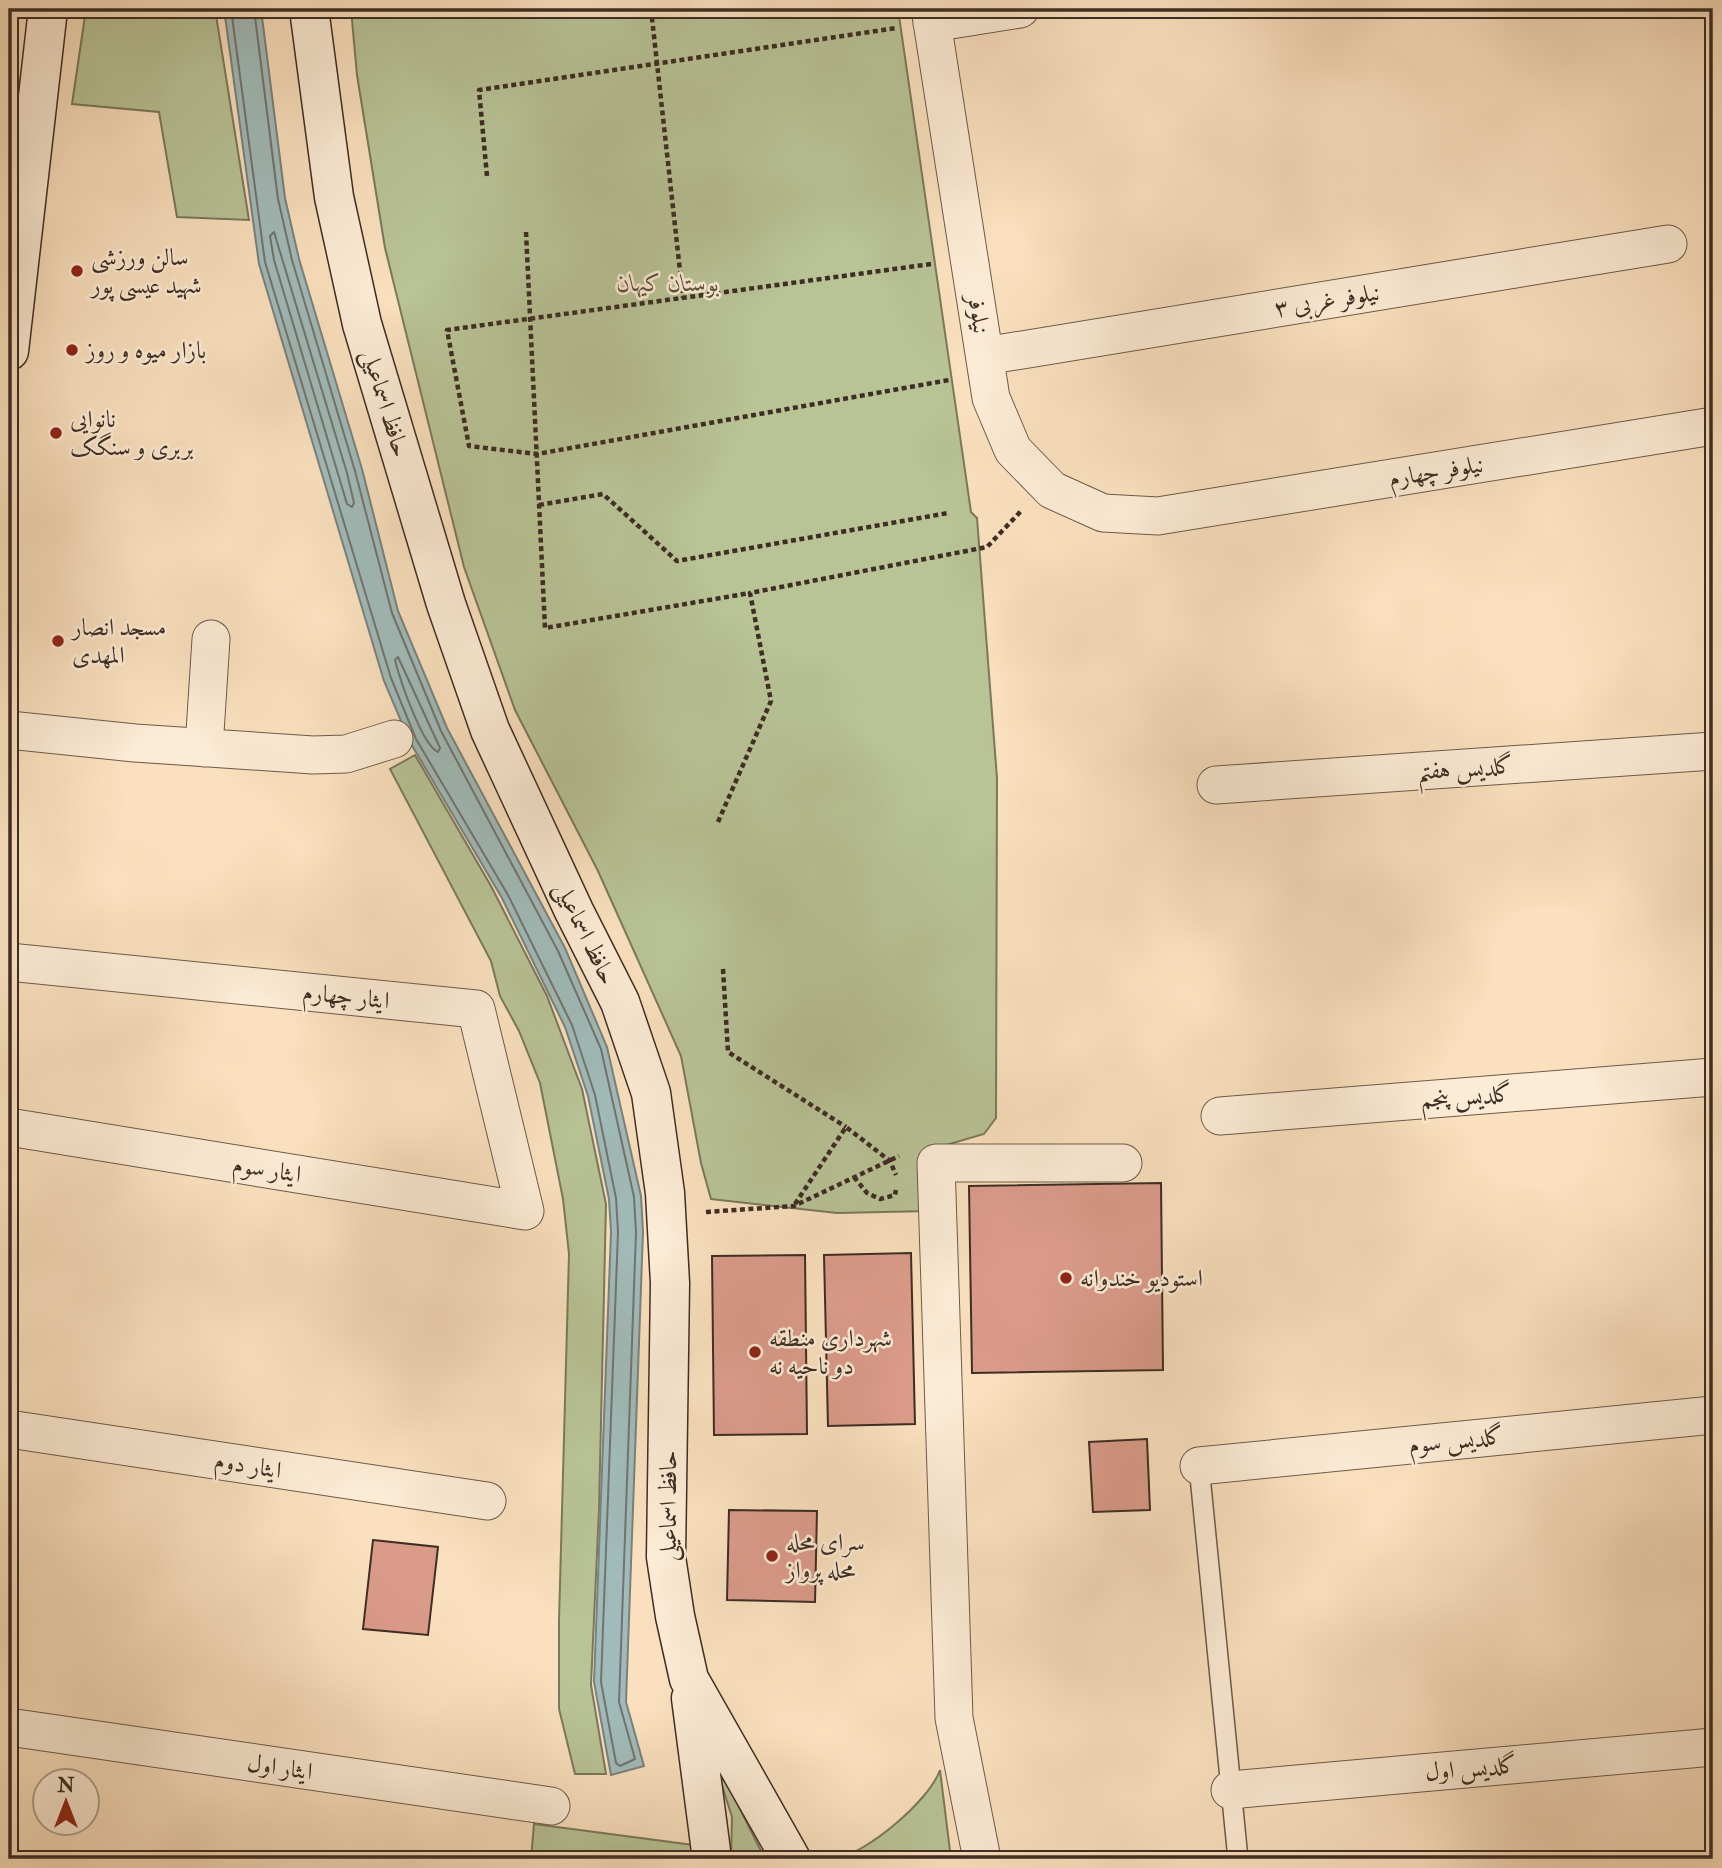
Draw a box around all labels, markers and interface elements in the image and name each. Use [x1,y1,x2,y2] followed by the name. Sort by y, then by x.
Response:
[89,242,202,302] place label: سالن ورزشی شهید عیسی پور
[69,263,85,279] marker: سالن ورزشی شهید عیسی پور
[617,268,720,299] park label: بوستان کیهان
[1272,277,1382,325] street label: نیلوفر غربی ۳
[960,289,997,336] street label: نیلوفر
[84,335,206,366] place label: بازار میوه و روز
[64,342,80,358] marker: بازار میوه و روز
[354,346,417,461] street label: حافظ اسماعیلی
[70,404,194,463] place label: نانوایی بربری و سنگک
[48,425,64,441] marker: نانوایی بربری و سنگک
[1386,449,1487,499] street label: نیلوفر چهارم
[70,612,166,671] place label: مسجد انصار المهدی
[50,633,66,649] marker: مسجد انصار المهدی
[1416,750,1515,795] street label: گلدیس هفتم
[546,877,624,990] street label: حافظ اسماعیلی
[300,977,391,1021] street label: ایثار چهارم
[1419,1078,1513,1121] street label: گلدیس پنجم
[230,1149,304,1195] street label: ایثار سوم
[1080,1263,1203,1294] place label: استودیو خندوانه
[1058,1270,1074,1286] marker: استودیو خندوانه
[769,1323,892,1382] place label: شهرداری منطقه دو ناحیه نه
[747,1344,763,1360] marker: شهرداری منطقه دو ناحیه نه
[1407,1420,1506,1466] street label: گلدیس سوم
[211,1445,284,1491] street label: ایثار دوم
[653,1451,685,1561] street label: حافظ اسماعیلی
[784,1527,865,1586] place label: سرای محله محله پرواز
[764,1548,780,1564] marker: سرای محله محله پرواز
[245,1748,315,1787] street label: ایثار اول
[1424,1749,1518,1788] street label: گلدیس اول
[32,1766,102,1836] north arrow
[56,1774,75,1798] text: N

